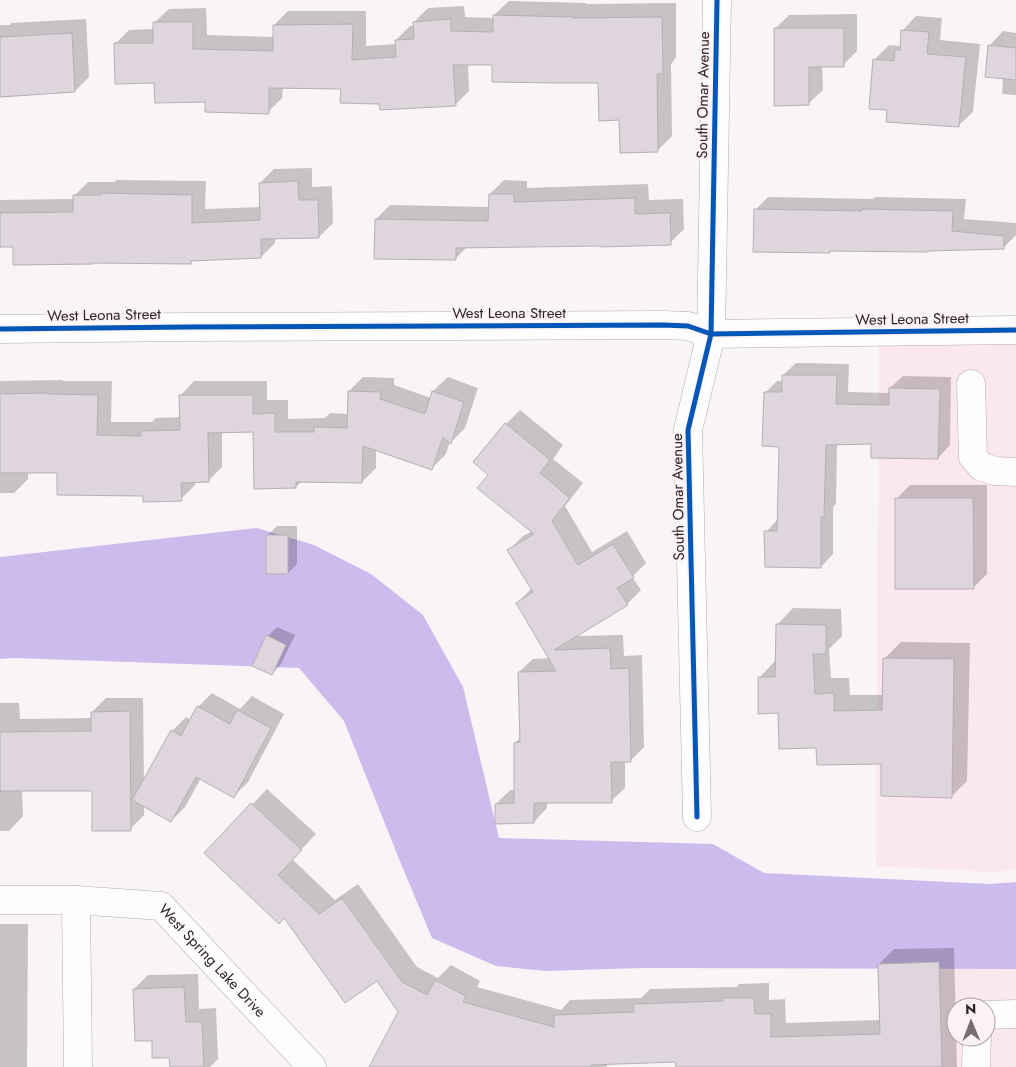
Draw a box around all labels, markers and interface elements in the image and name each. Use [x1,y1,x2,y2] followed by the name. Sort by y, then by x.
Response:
[691,31,715,159] street label: South Omar Avenue
[452,302,566,324] street label: West Leona Street
[47,303,161,327] street label: West Leona Street
[855,307,969,331] street label: West Leona Street
[666,433,690,561] street label: South Omar Avenue
[153,899,271,1022] street label: West Spring Lake Drive
[946,997,996,1047] north arrow
[965,999,977,1019] text: N

